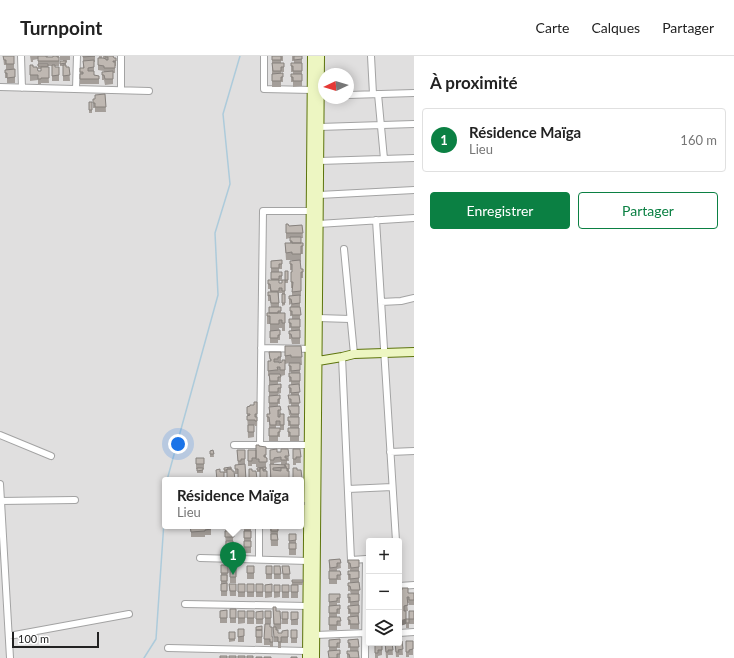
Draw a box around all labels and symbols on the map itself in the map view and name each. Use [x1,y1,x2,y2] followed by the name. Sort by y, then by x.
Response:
[318,68,354,104] north arrow
[168,434,188,454] your location
[220,542,246,575] pin: 1
[12,630,99,649] scale bar

